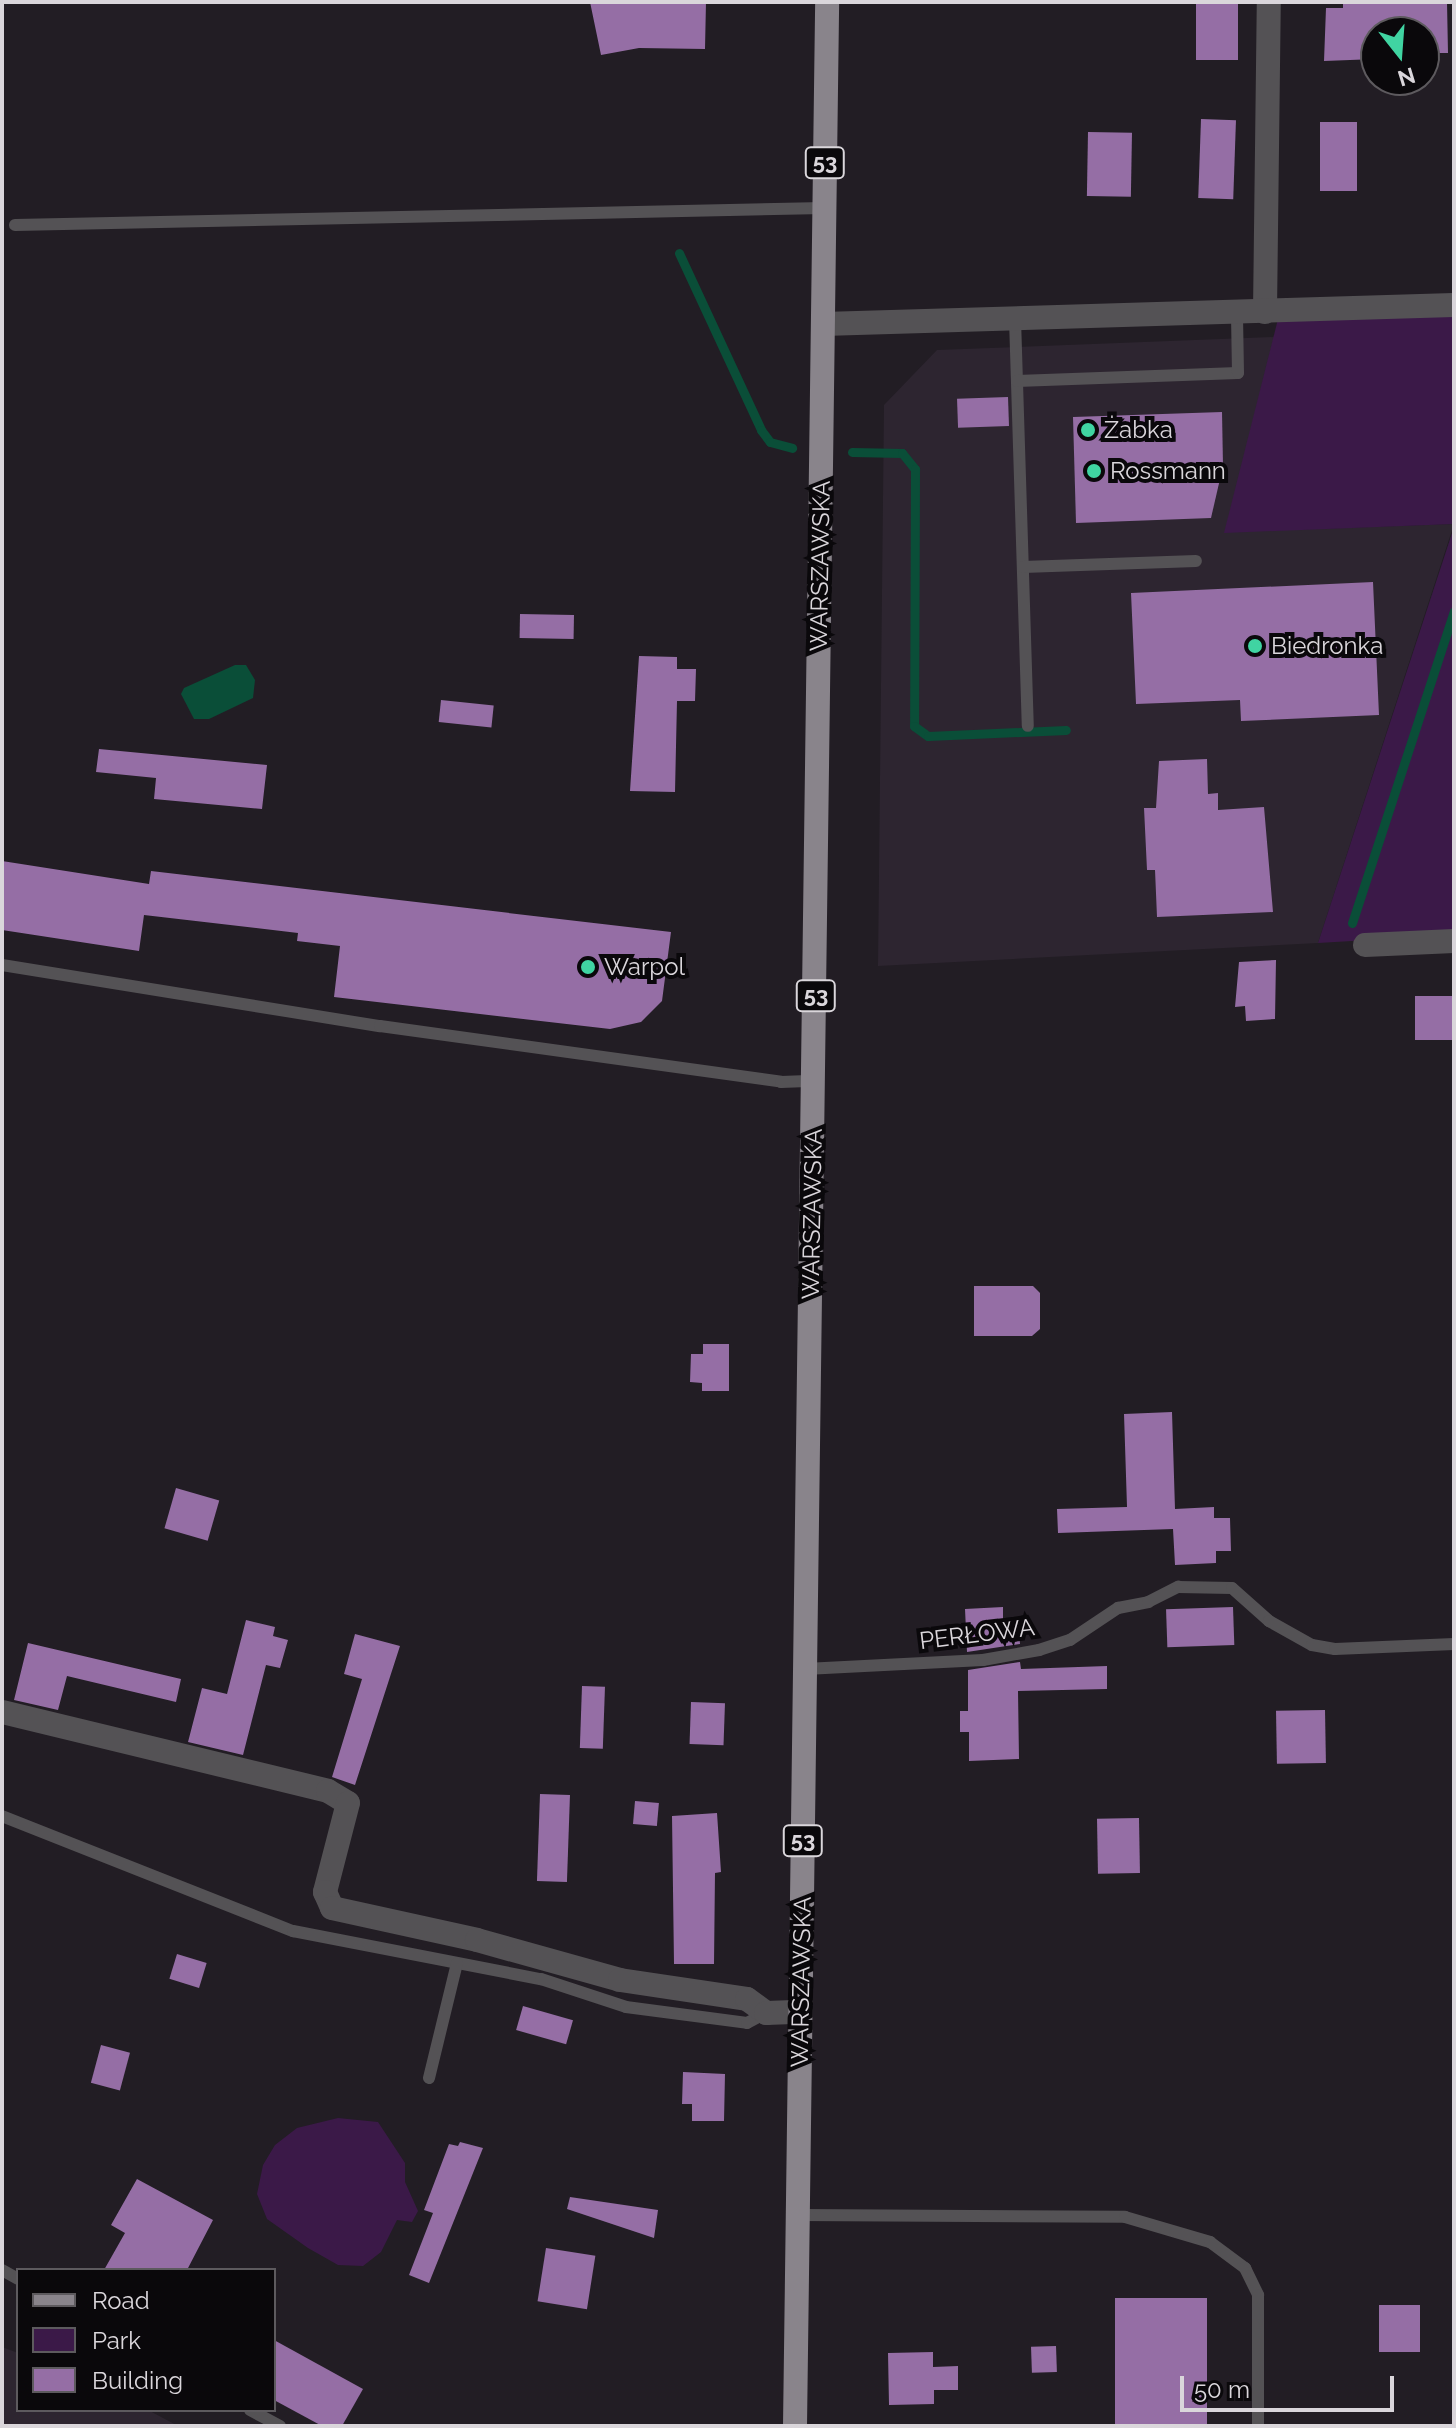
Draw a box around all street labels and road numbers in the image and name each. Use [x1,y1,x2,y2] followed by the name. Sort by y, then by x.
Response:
[803,145,847,181] road number: 53
[804,480,836,652] street label: WARSZAWSKA
[794,978,838,1014] road number: 53
[796,1128,828,1300] street label: WARSZAWSKA
[918,1613,1036,1655] street label: PERŁOWA
[781,1823,825,1859] road number: 53
[785,1896,817,2068] street label: WARSZAWSKA

